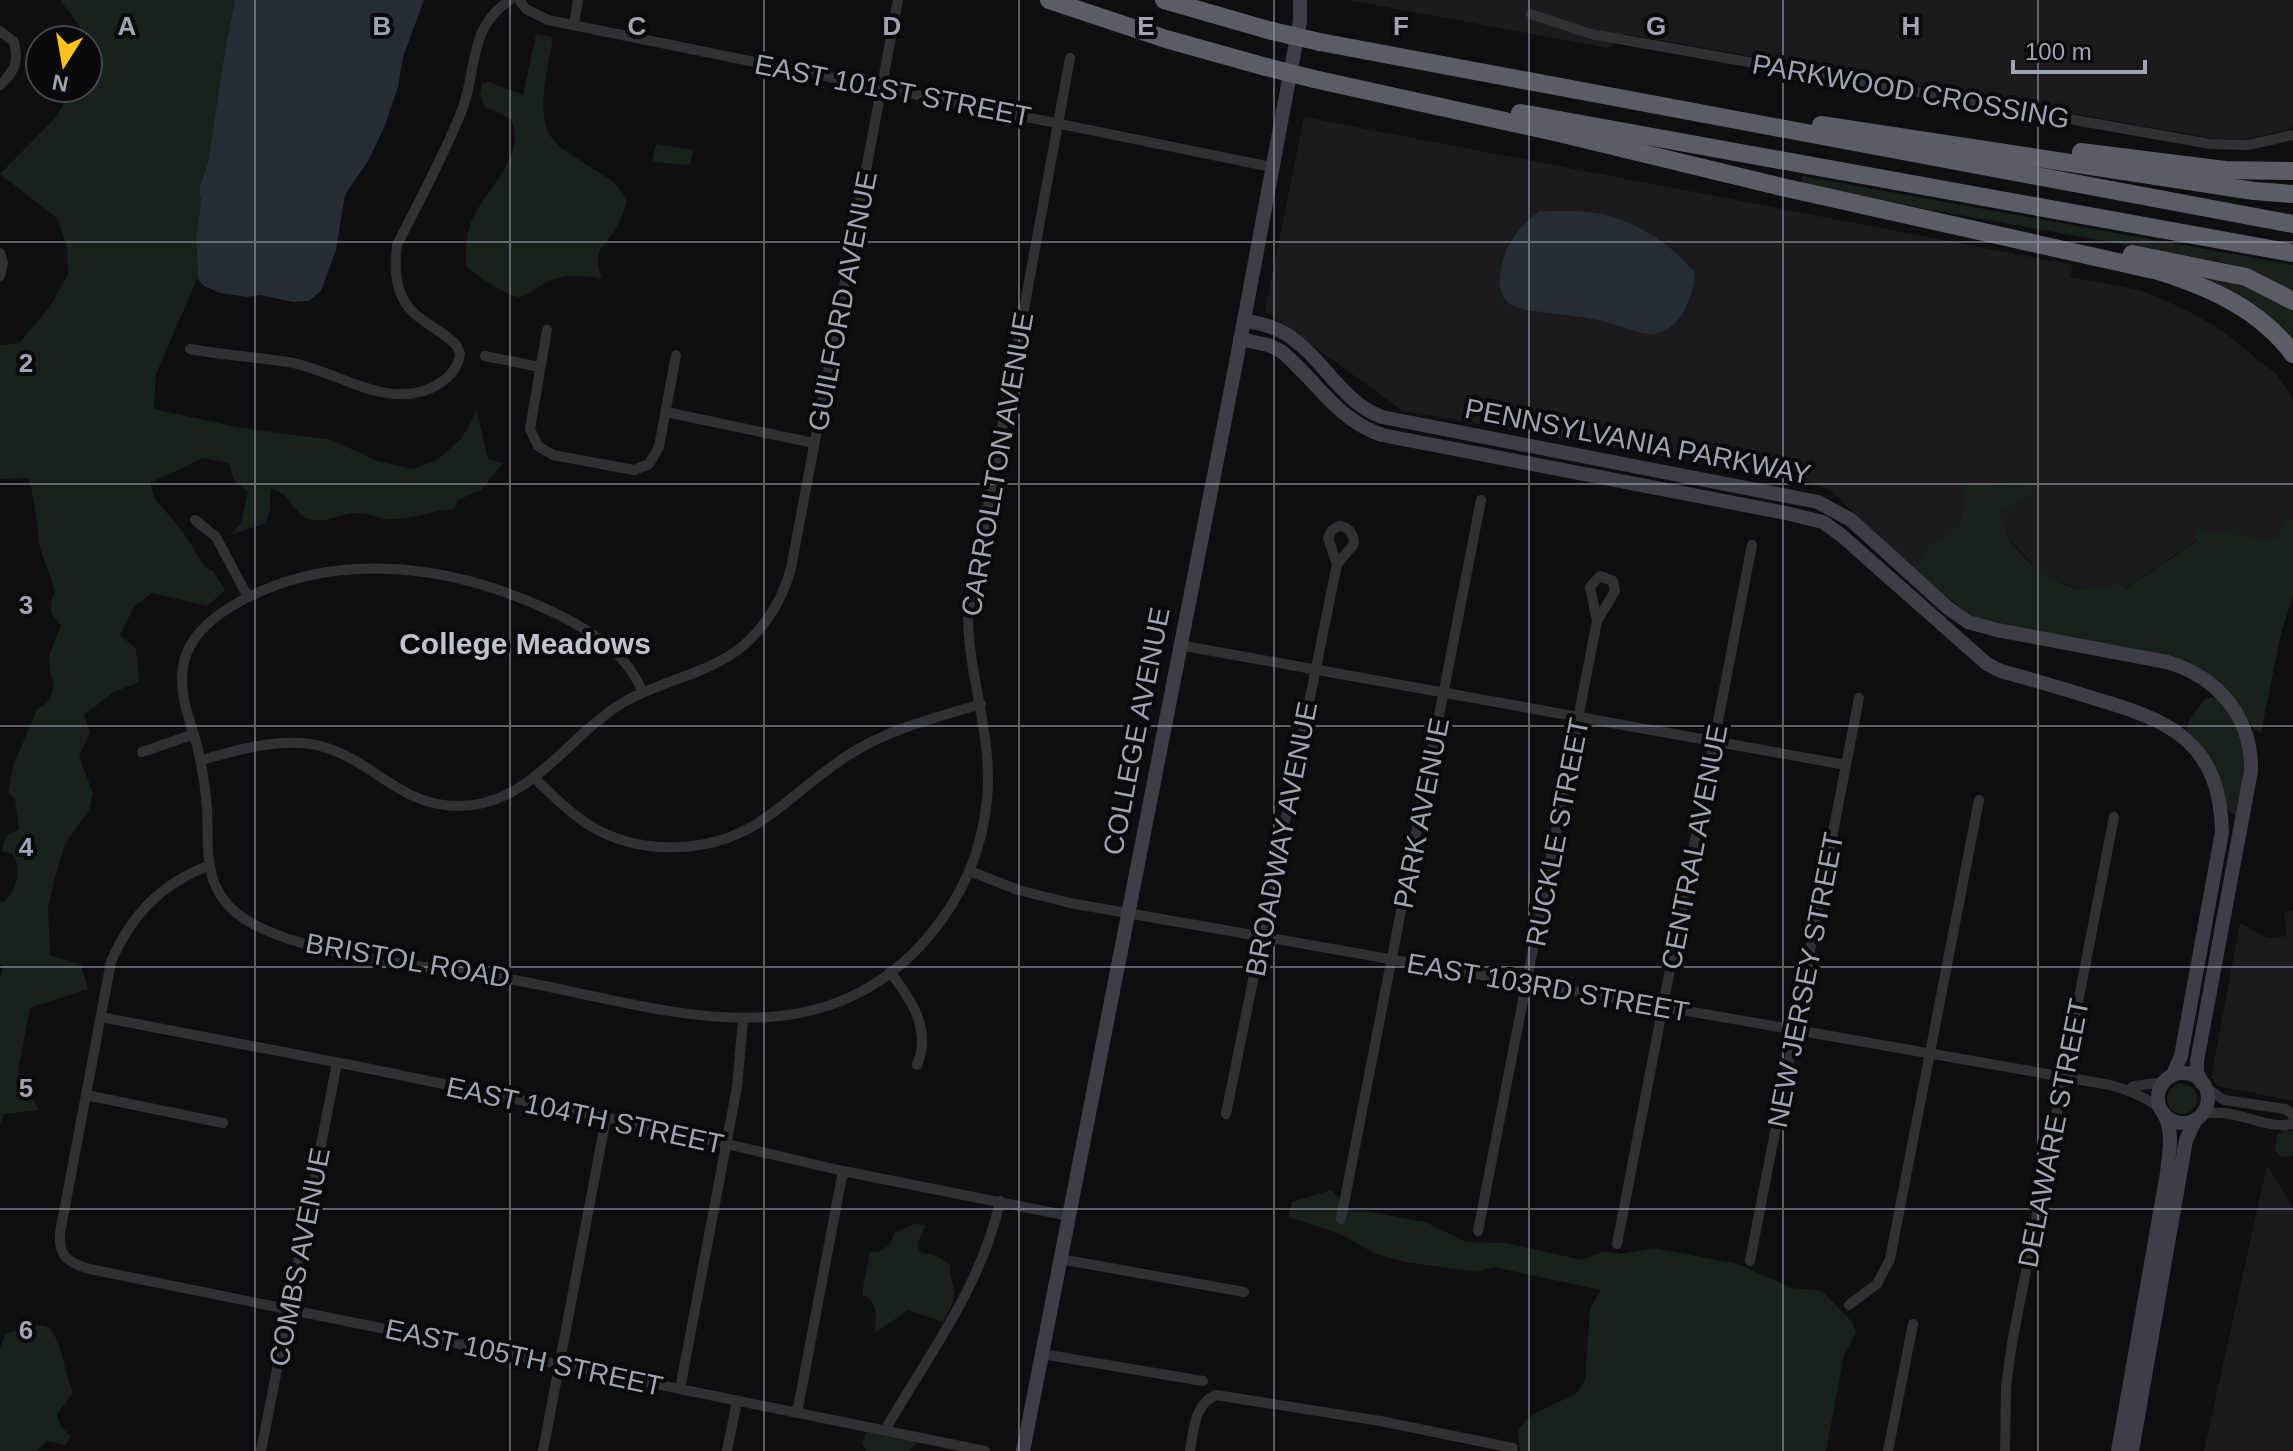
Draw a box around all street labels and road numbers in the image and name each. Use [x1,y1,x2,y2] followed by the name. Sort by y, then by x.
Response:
[1750,48,2072,135] street label: PARKWOOD CROSSING
[752,49,1034,132] street label: EAST 101ST STREET
[802,169,883,434] street label: GUILFORD AVENUE
[955,310,1040,618] street label: CARROLLTON AVENUE
[1462,393,1814,490] street label: PENNSYLVANIA PARKWAY
[1097,605,1176,858] street label: COLLEGE AVENUE
[1240,699,1323,979] street label: BROADWAY AVENUE
[1388,715,1455,911] street label: PARK AVENUE
[1520,715,1595,949] street label: RUCKLE STREET
[1656,722,1733,972] street label: CENTRAL AVENUE
[1762,830,1849,1130] street label: NEW JERSEY STREET
[303,927,513,994] street label: BRISTOL ROAD
[1404,947,1691,1028] street label: EAST 103RD STREET
[2012,996,2095,1270] street label: DELAWARE STREET
[443,1071,726,1160] street label: EAST 104TH STREET
[263,1145,336,1369] street label: COMBS AVENUE
[382,1313,665,1402] street label: EAST 105TH STREET

